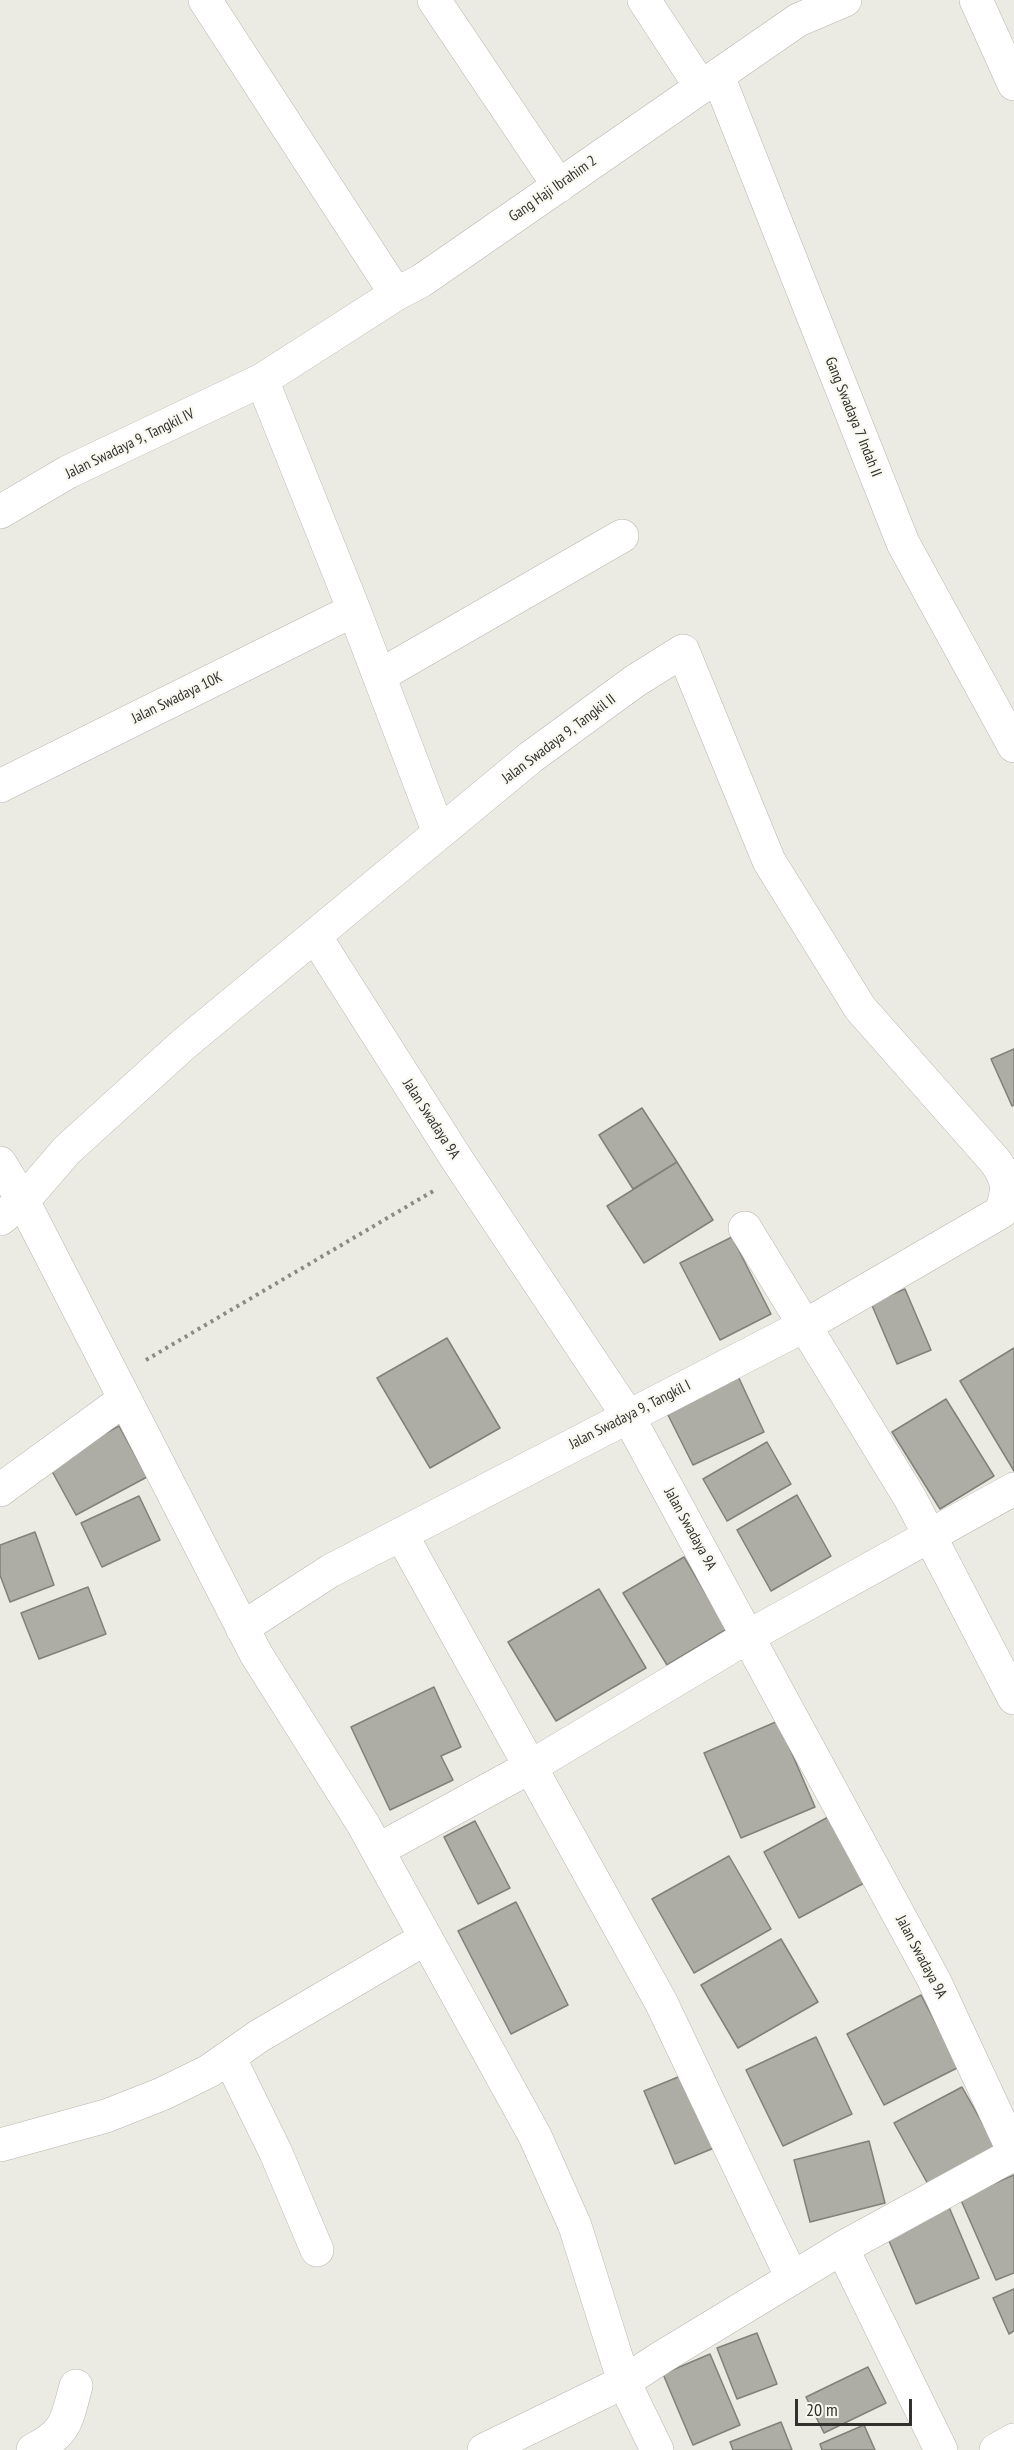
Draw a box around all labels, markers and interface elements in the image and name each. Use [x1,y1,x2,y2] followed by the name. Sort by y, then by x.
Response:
[506,152,600,226] street label: Gang Haji Ibrahim 2
[821,355,885,479] street label: Gang Swadaya 7 Indah II
[63,405,197,483] street label: Jalan Swadaya 9, Tangkil IV
[129,668,225,728] street label: Jalan Swadaya 10K
[499,690,619,788] street label: Jalan Swadaya 9, Tangkil II
[399,1076,463,1162] street label: Jalan Swadaya 9A
[566,1377,694,1453] street label: Jalan Swadaya 9, Tangkil I
[660,1485,720,1573] street label: Jalan Swadaya 9A
[892,1912,950,2002] street label: Jalan Swadaya 9A
[798,2387,915,2425] scale bar
[806,2398,838,2421] text: 20 m

